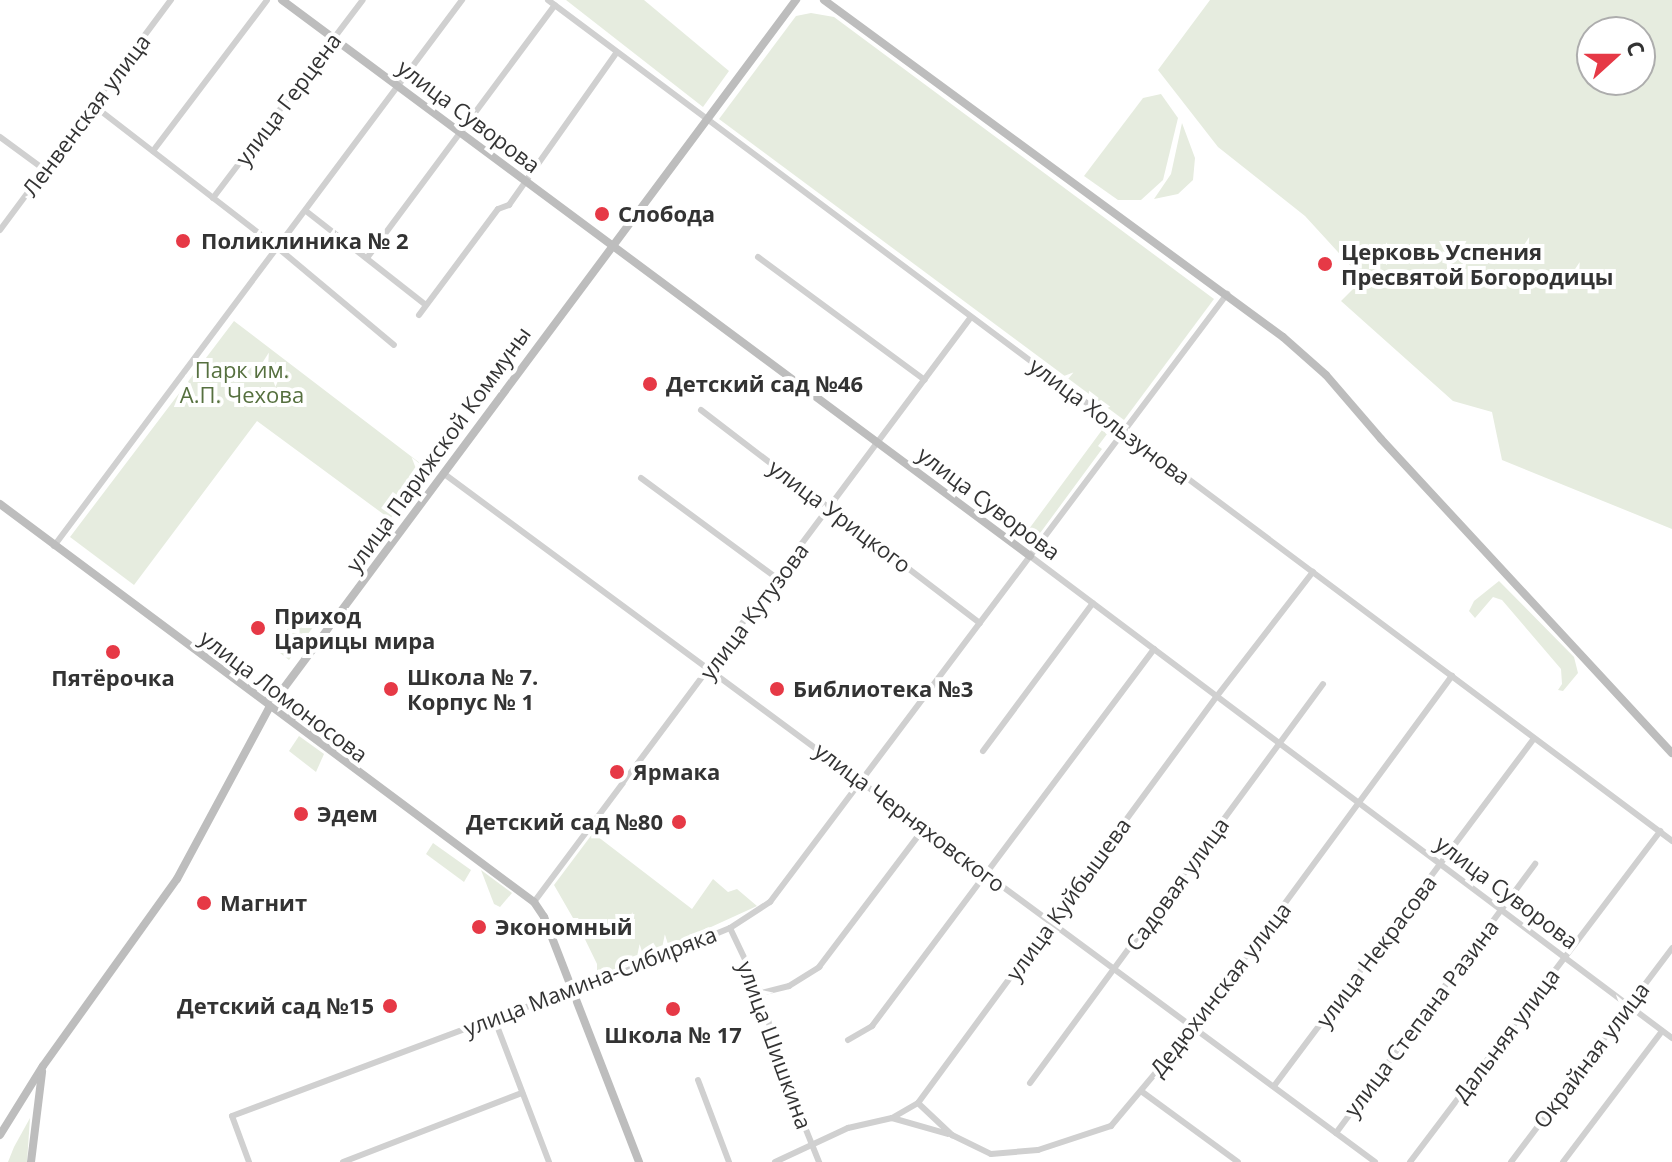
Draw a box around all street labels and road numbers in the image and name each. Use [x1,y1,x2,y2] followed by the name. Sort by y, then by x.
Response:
[230,28,346,170] street label: улица Герцена
[16,29,156,201] street label: Ленвенская улица
[393,54,545,178] street label: улица Суворова
[340,321,536,577] street label: улица Парижской Коммуны
[1024,352,1196,490] street label: улица Хользунова
[913,441,1065,565] street label: улица Суворова
[764,454,916,578] street label: улица Урицкого
[694,538,814,684] street label: улица Кутузова
[195,624,373,768] street label: улица Ломоносова
[810,737,1010,897] street label: улица Черняховского
[1120,812,1234,956] street label: Садовая улица
[1000,813,1136,985] street label: улица Куйбышева
[1431,830,1583,954] street label: улица Суворова
[1310,870,1442,1032] street label: улица Некрасова
[1144,897,1296,1081] street label: Дедюхинская улица
[1338,914,1504,1122] street label: улица Степана Разина
[460,921,720,1041] street label: улица Мамина-Сибиряка
[732,957,818,1133] street label: улица Шишкина
[1447,963,1565,1107] street label: Дальняя улица
[1528,977,1654,1133] street label: Окрайная улица

